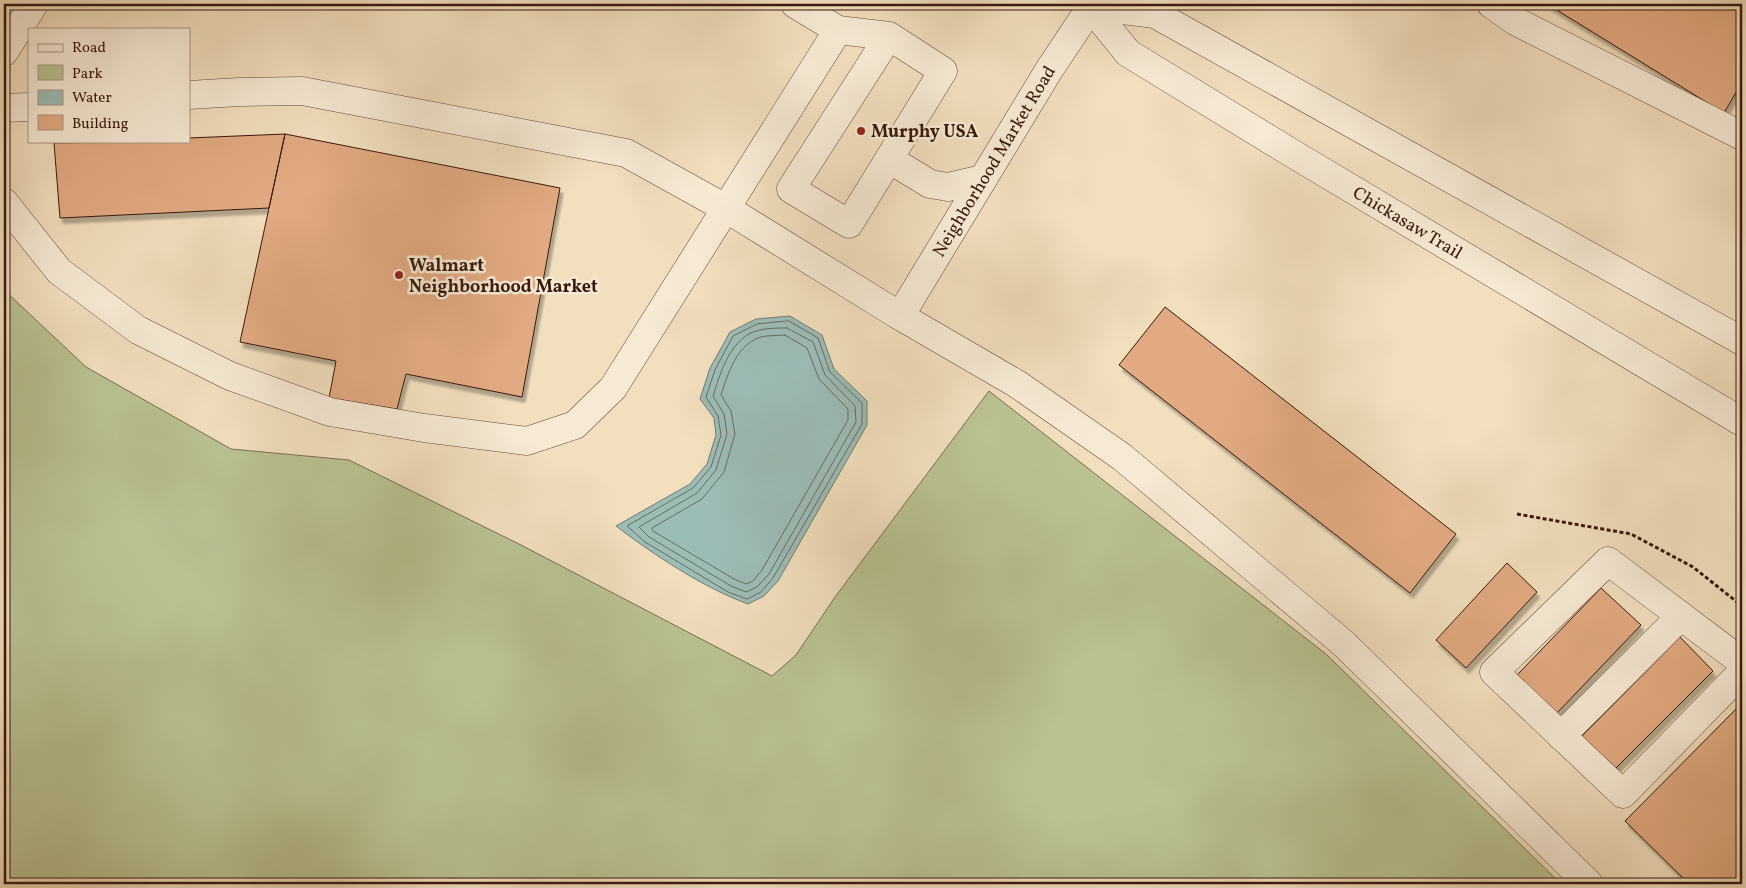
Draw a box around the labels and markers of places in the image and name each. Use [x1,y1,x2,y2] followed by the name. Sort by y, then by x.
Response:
[871,120,979,145] place label: Murphy USA
[855,125,867,137] marker: Murphy USA
[409,254,598,300] place label: Walmart Neighborhood Market
[393,269,405,281] marker: Walmart Neighborhood Market

